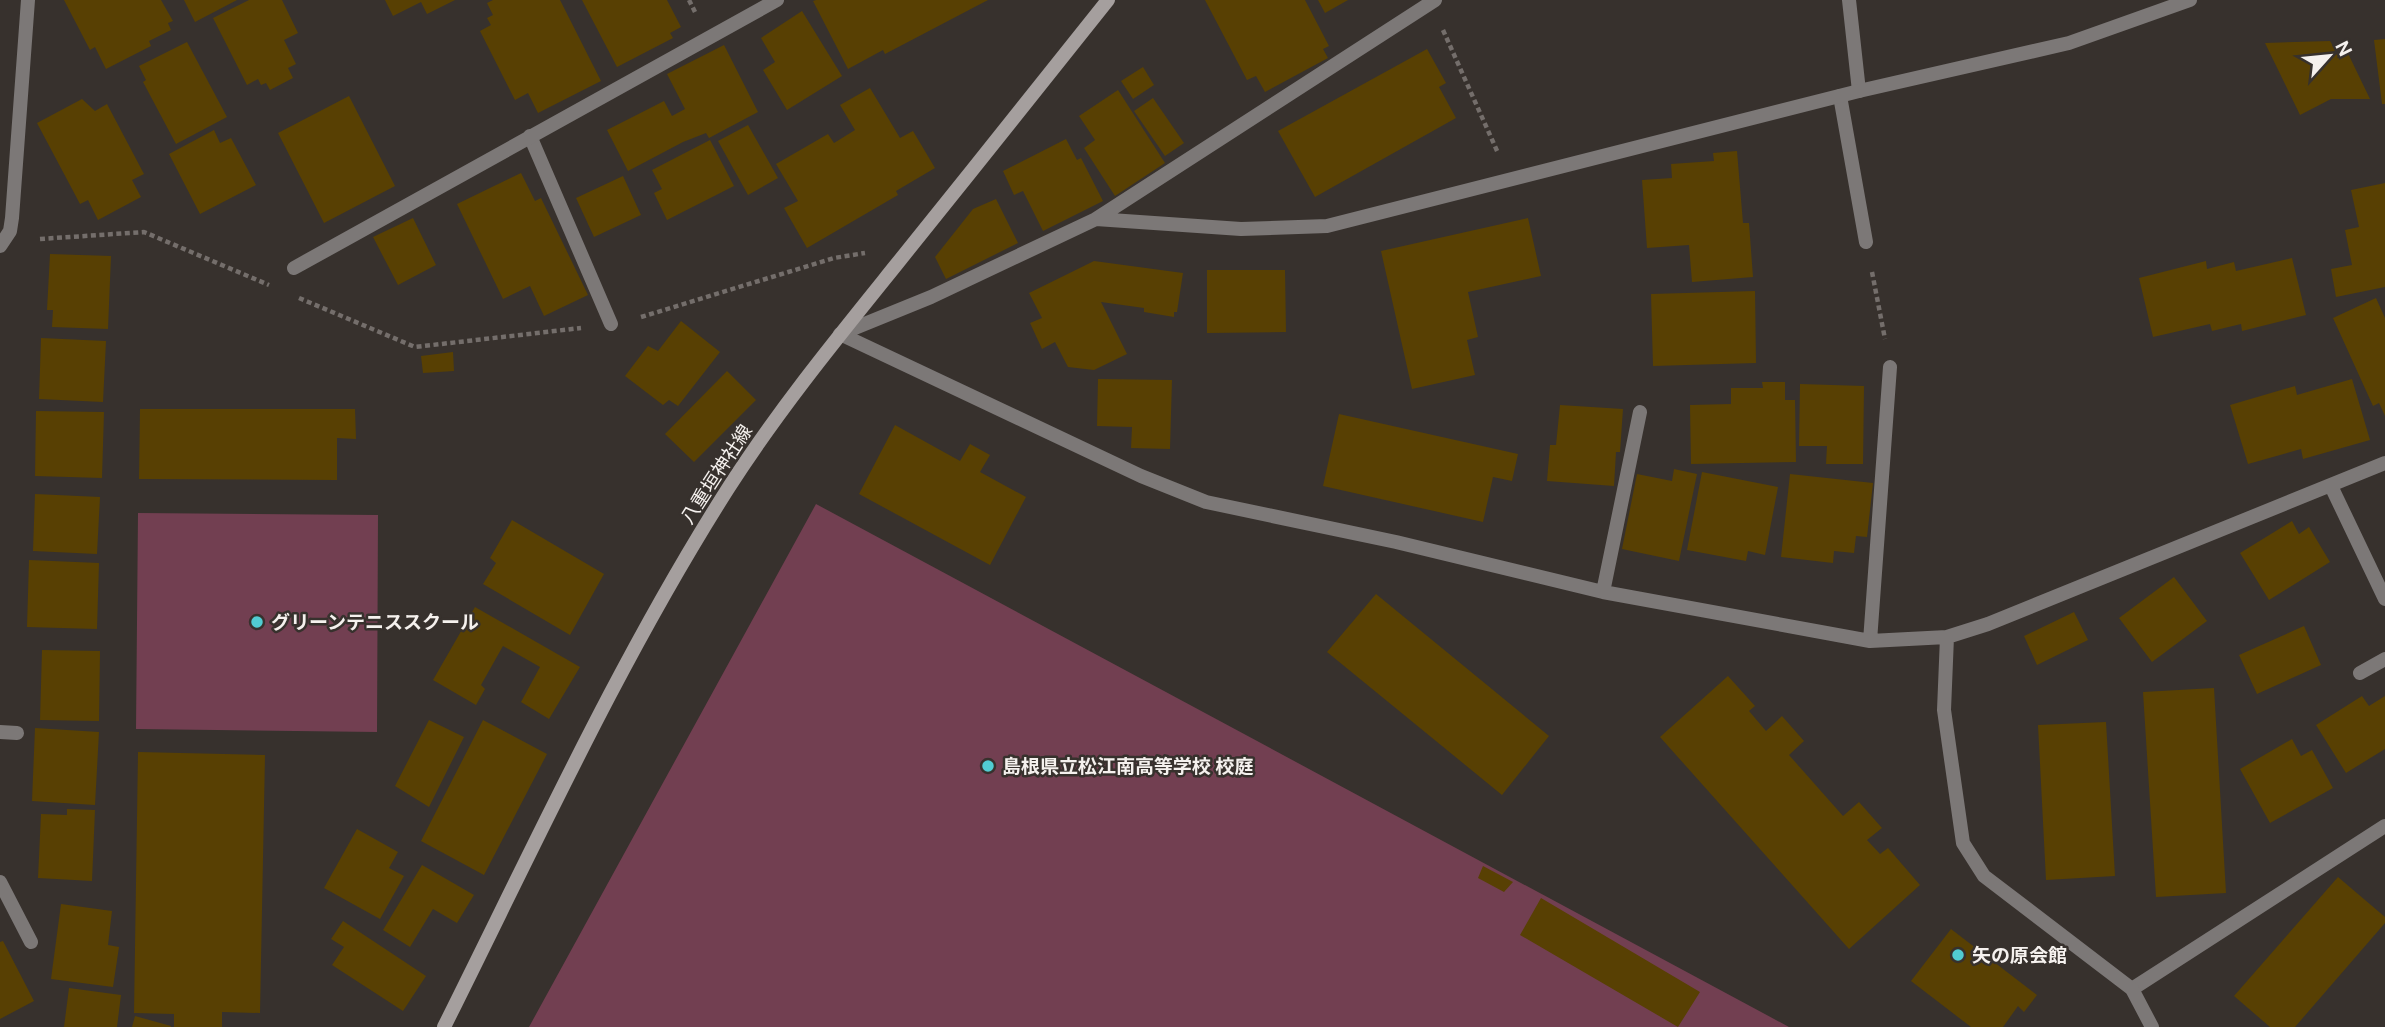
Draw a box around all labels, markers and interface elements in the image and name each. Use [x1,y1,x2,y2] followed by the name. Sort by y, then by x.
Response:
[2294,21,2364,91] north arrow
[2329,37,2358,60] text: N
[675,420,758,529] street label: 八重垣神社線
[271,610,479,635] place label: グリーンテニススクール
[249,614,265,630] marker: グリーンテニススクール
[1002,754,1253,779] place label: 島根県立松江南高等学校 校庭
[980,758,996,774] marker: 島根県立松江南高等学校 校庭
[1972,943,2067,968] place label: 矢の原会館
[1950,947,1966,963] marker: 矢の原会館

